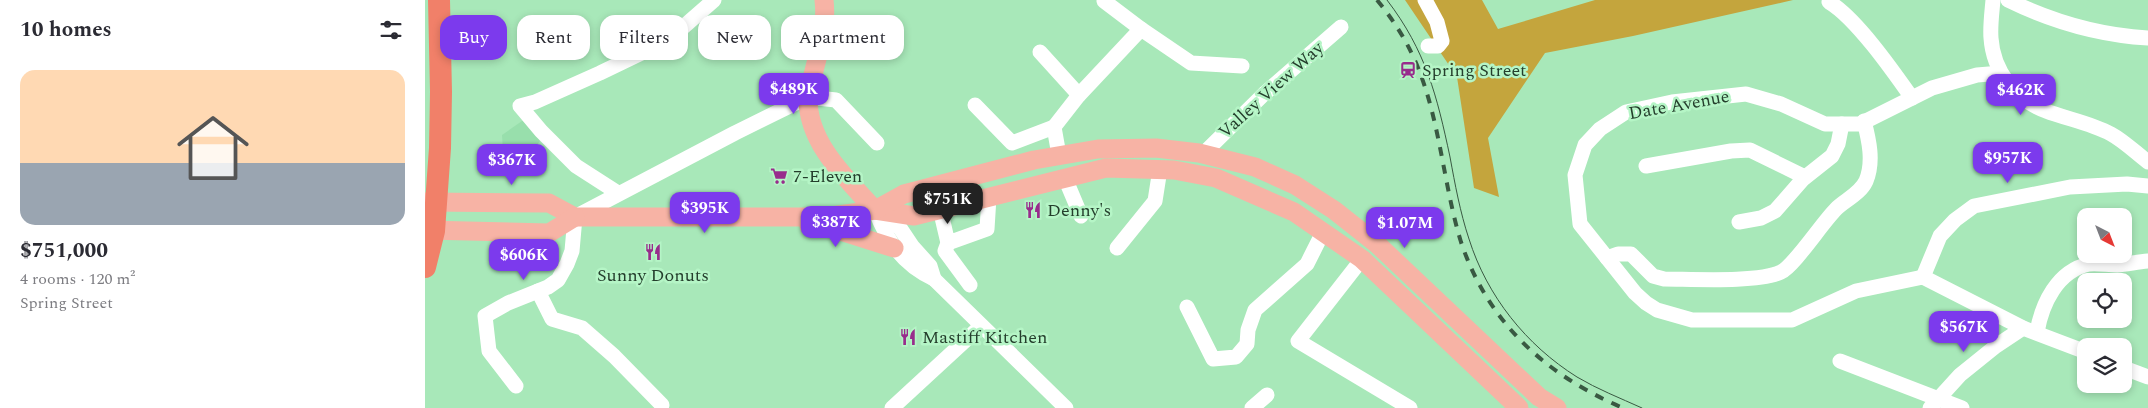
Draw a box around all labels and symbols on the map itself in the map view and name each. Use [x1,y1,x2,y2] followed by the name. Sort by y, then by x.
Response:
[1212,34,1331,145] street label: Valley View Way
[1422,57,1527,84] place label: Spring Street
[1398,60,1418,80] station icon: Spring Street
[759,72,829,115] pin: $489K
[1986,74,2056,116] pin: $462K
[1627,83,1731,127] street label: Date Avenue
[1973,142,2043,184] pin: $957K
[477,144,547,186] pin: $367K
[793,163,862,190] place label: 7-Eleven
[769,166,789,186] supermarket icon: 7-Eleven
[913,182,983,225] pin: $751K
[670,192,740,234] pin: $395K
[1047,197,1111,224] place label: Denny's
[1023,200,1043,220] restaurant icon: Denny's
[801,206,871,248] pin: $387K
[1364,206,1446,249] pin: $1.07M
[2077,208,2133,262] north arrow
[489,238,559,281] pin: $606K
[643,242,663,262] restaurant icon: Sunny Donuts
[597,262,709,289] place label: Sunny Donuts
[1929,310,1999,353] pin: $567K
[922,324,1048,351] place label: Mastiff Kitchen
[898,327,918,347] restaurant icon: Mastiff Kitchen

